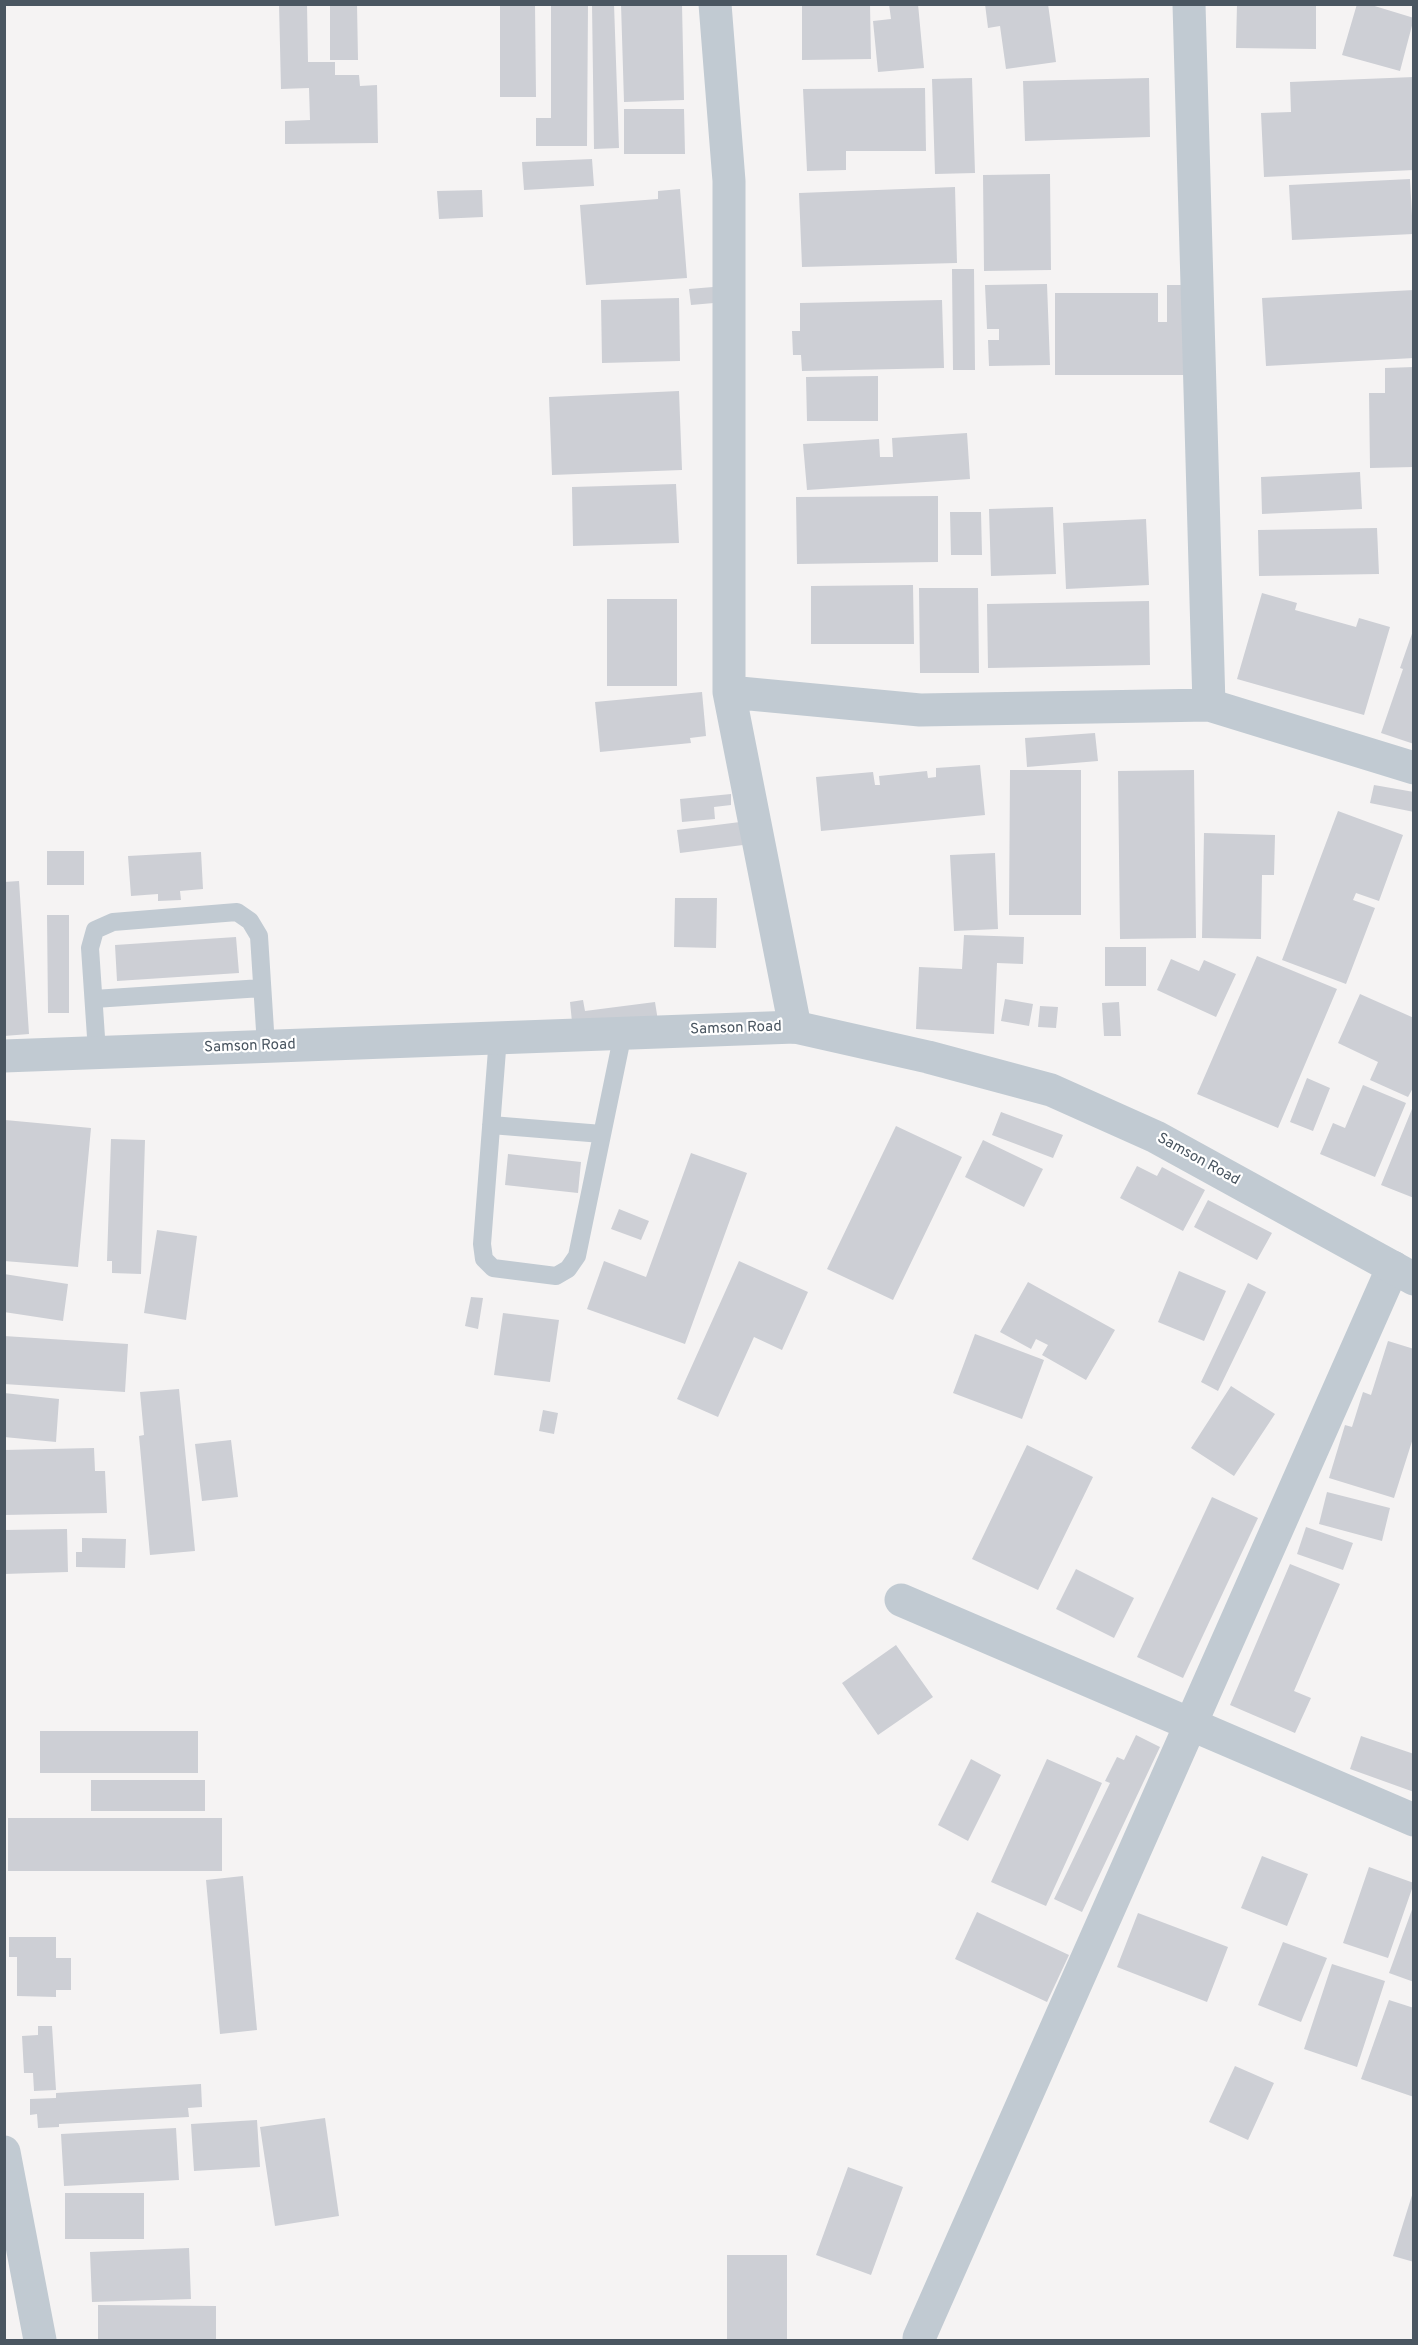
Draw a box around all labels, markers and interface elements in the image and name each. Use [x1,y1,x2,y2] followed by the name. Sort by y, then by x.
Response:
[690,1018,782,1040] street label: Samson Road
[204,1036,296,1058] street label: Samson Road
[1154,1130,1242,1190] street label: Samson Road

